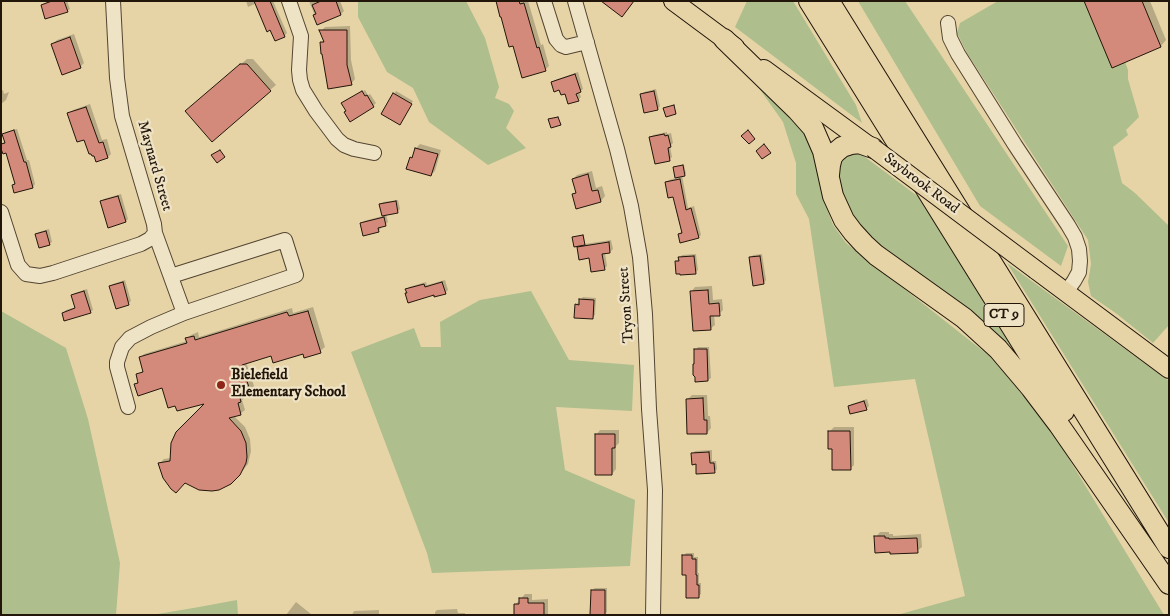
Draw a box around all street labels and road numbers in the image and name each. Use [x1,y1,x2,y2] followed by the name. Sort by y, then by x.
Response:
[133,119,175,213] street label: Maynard Street
[880,150,962,218] street label: Saybrook Road
[615,266,639,344] street label: Tryon Street
[984,304,1024,326] road number: CT 9

